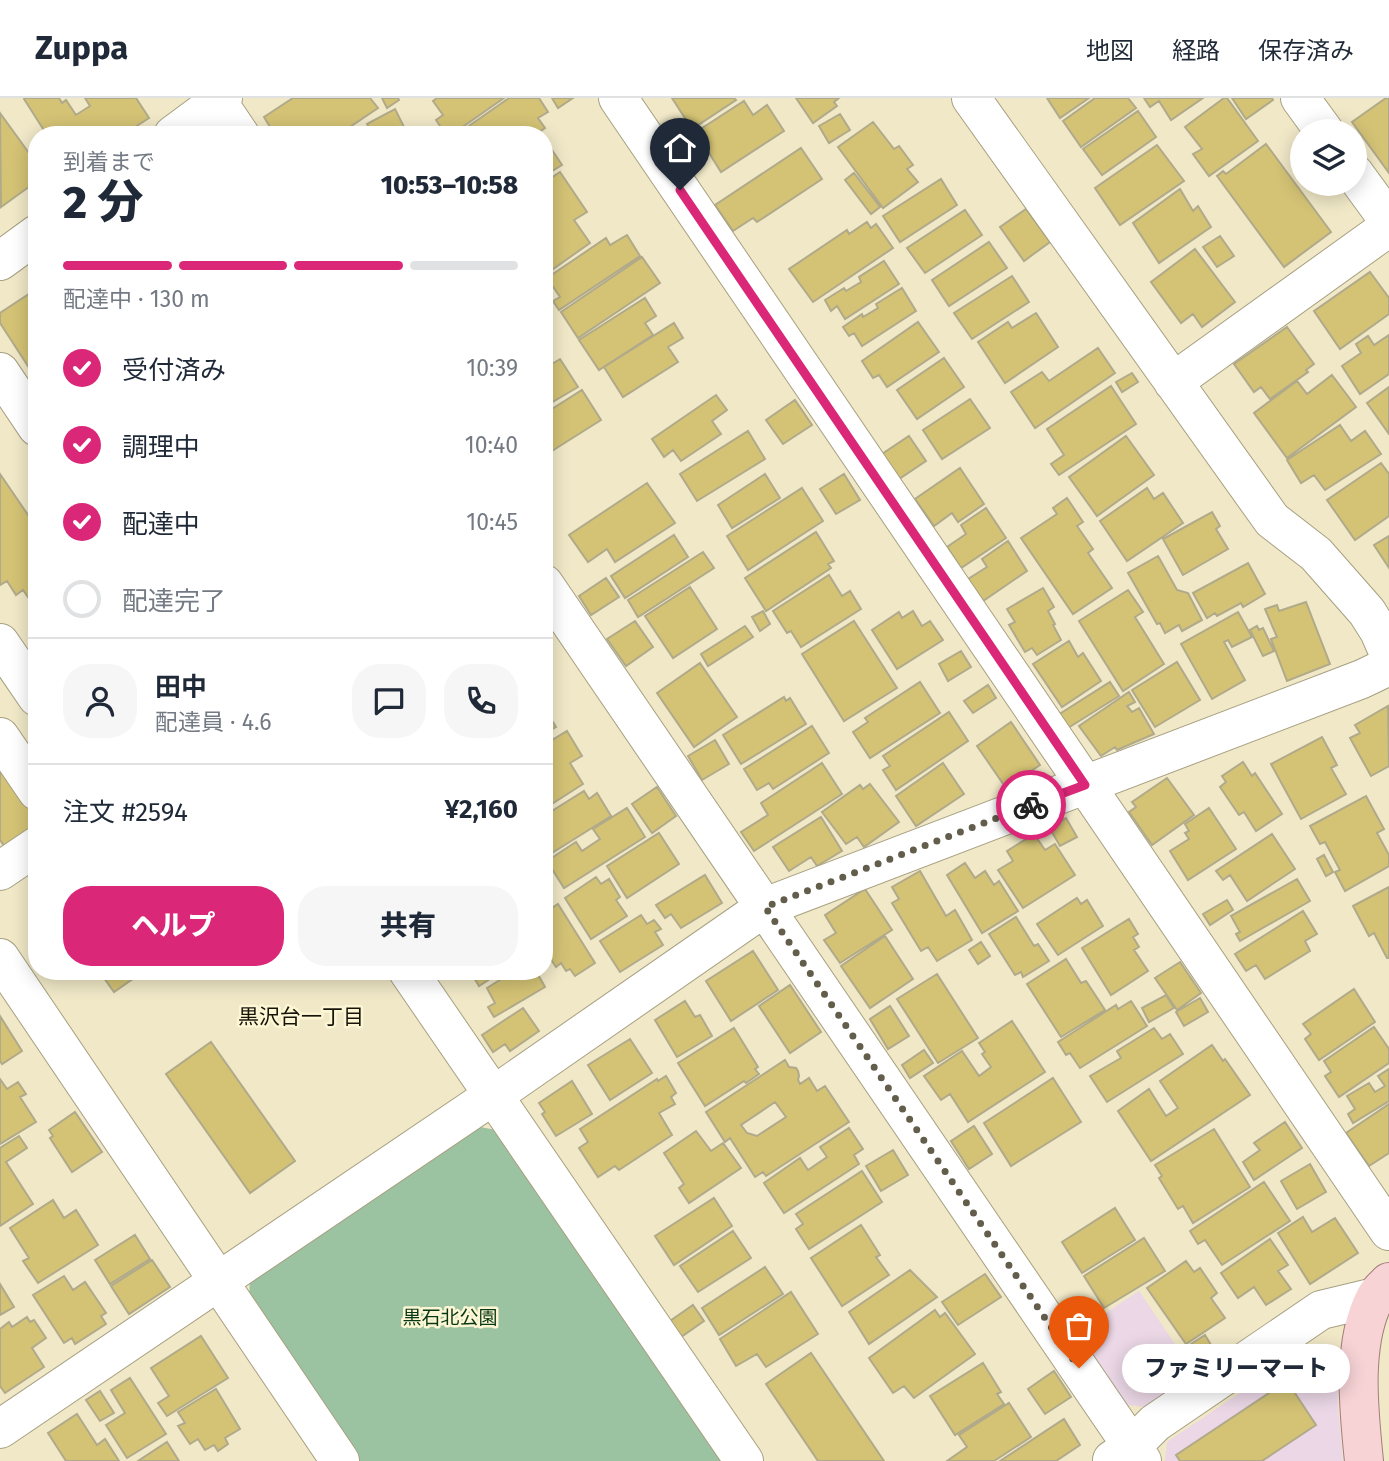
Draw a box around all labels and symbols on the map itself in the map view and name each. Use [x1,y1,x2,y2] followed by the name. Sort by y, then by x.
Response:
[650,118,710,190] pin
[996,770,1066,840] courier
[238,1004,364,1030] district label: 黒沢台一丁目
[1049,1296,1109,1368] pin
[402,1306,498,1329] park label: 黒石北公園
[1121,1344,1348,1392] callout: ファミリーマート

